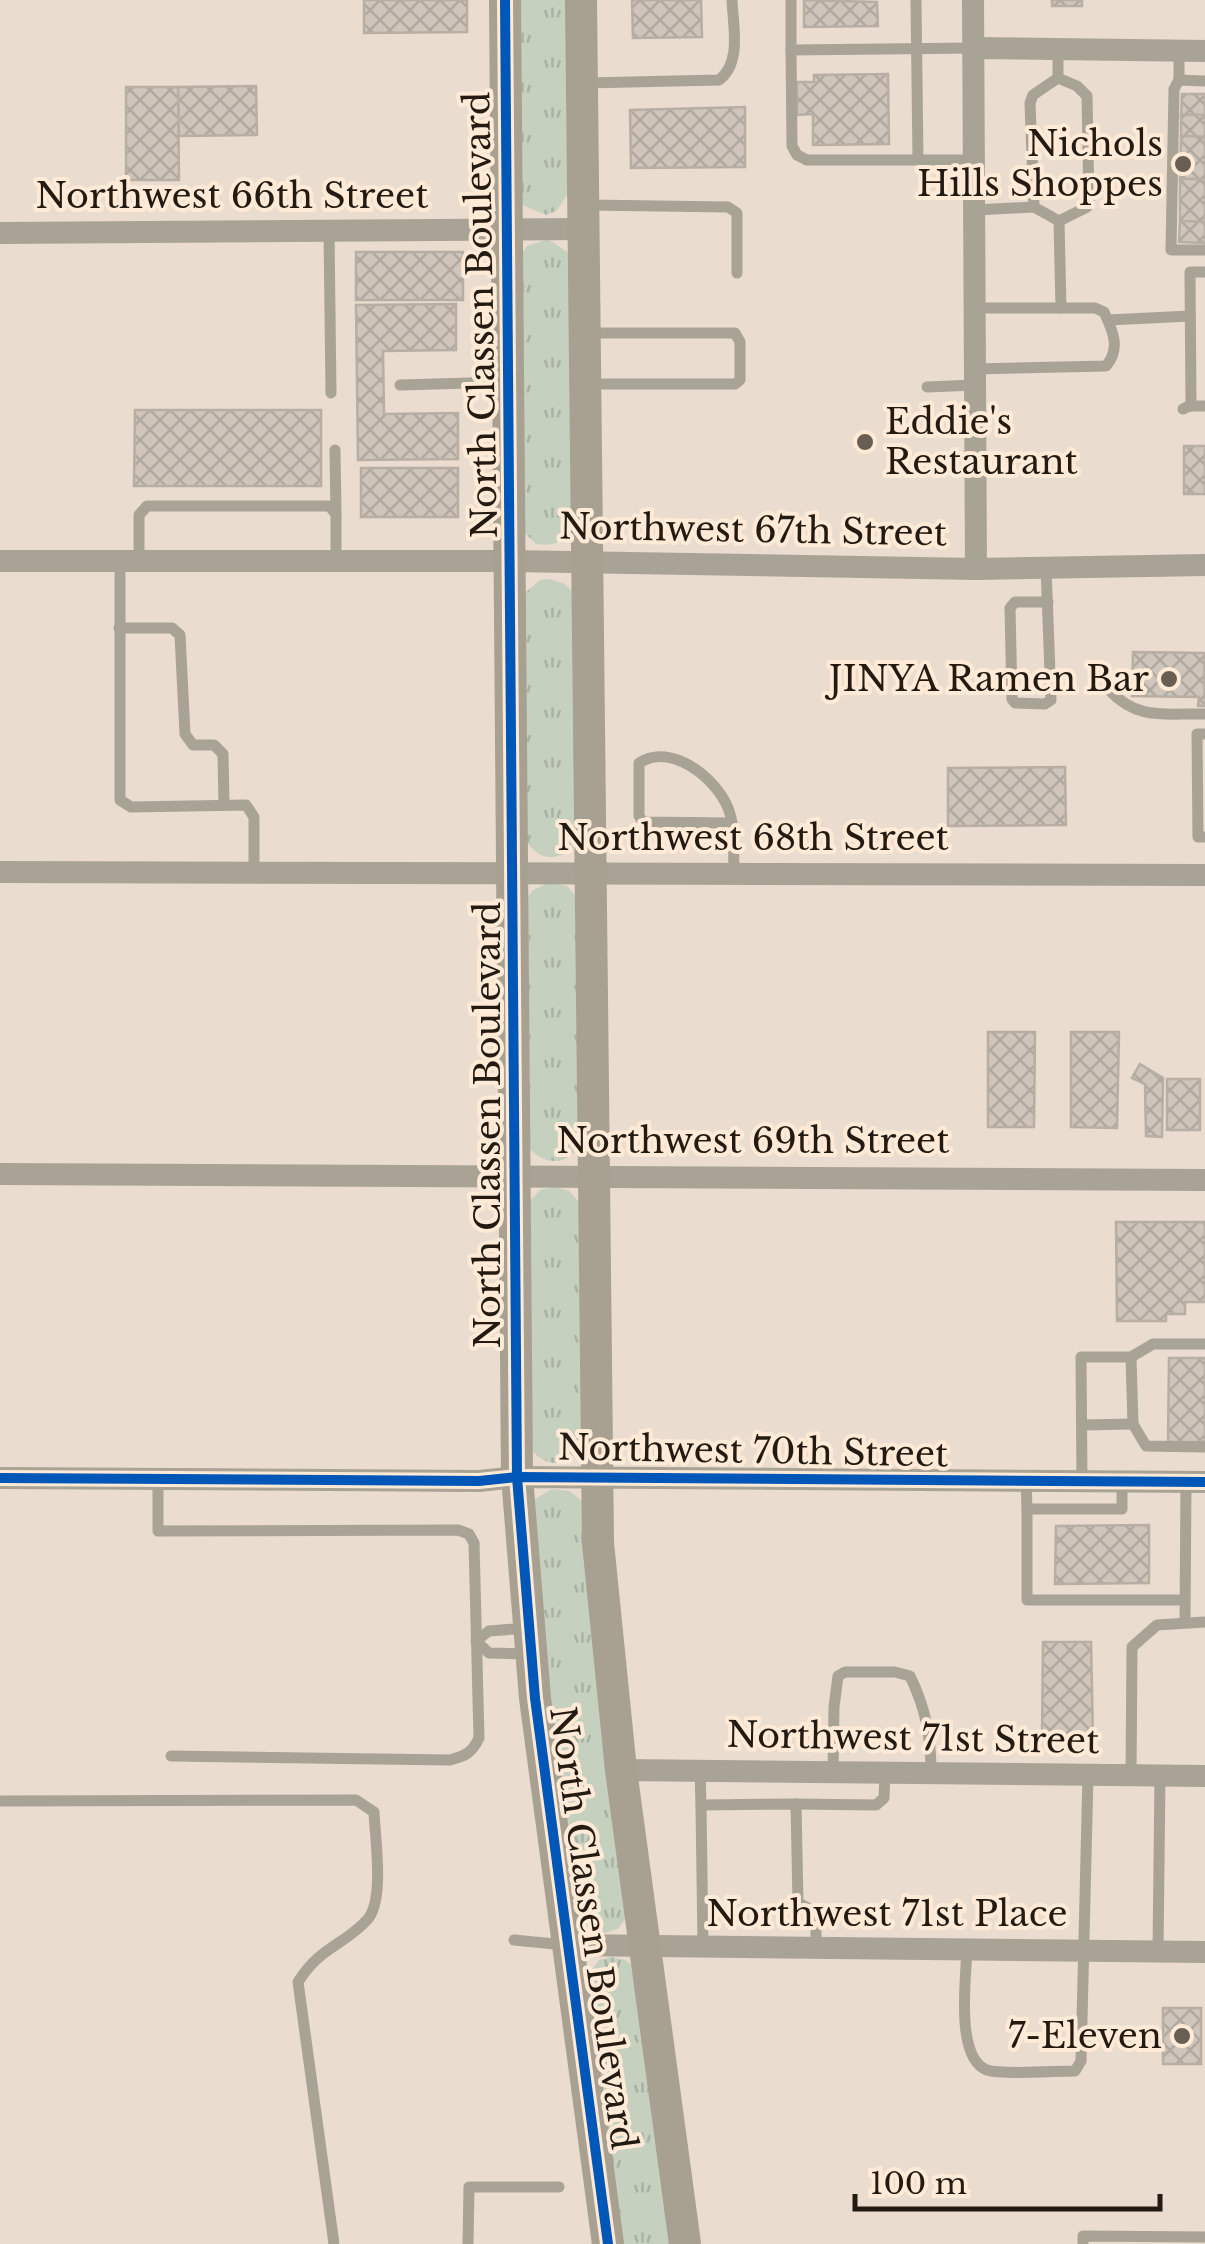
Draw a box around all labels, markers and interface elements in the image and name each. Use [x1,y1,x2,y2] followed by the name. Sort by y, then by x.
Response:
[455,91,506,539] street label: North Classen Boulevard
[917,122,1163,205] place label: Nichols Hills Shoppes
[1172,153,1194,175] marker: Nichols Hills Shoppes
[36,174,428,217] street label: Northwest 66th Street
[885,400,1078,483] place label: Eddie's Restaurant
[854,431,876,453] marker: Eddie's Restaurant
[559,505,947,554] street label: Northwest 67th Street
[825,657,1149,700] place label: JINYA Ramen Bar
[1158,668,1180,690] marker: JINYA Ramen Bar
[557,816,949,859] street label: Northwest 68th Street
[466,902,509,1348] street label: North Classen Boulevard
[557,1119,949,1162] street label: Northwest 69th Street
[557,1426,949,1475] street label: Northwest 70th Street
[541,1704,646,2152] street label: North Classen Boulevard
[726,1713,1100,1762] street label: Northwest 71st Street
[706,1892,1068,1935] street label: Northwest 71st Place
[1008,2014,1162,2057] place label: 7-Eleven
[1171,2025,1193,2047] marker: 7-Eleven
[855,2149,1160,2211] scale bar
[870,2165,967,2202] text: 100 m

